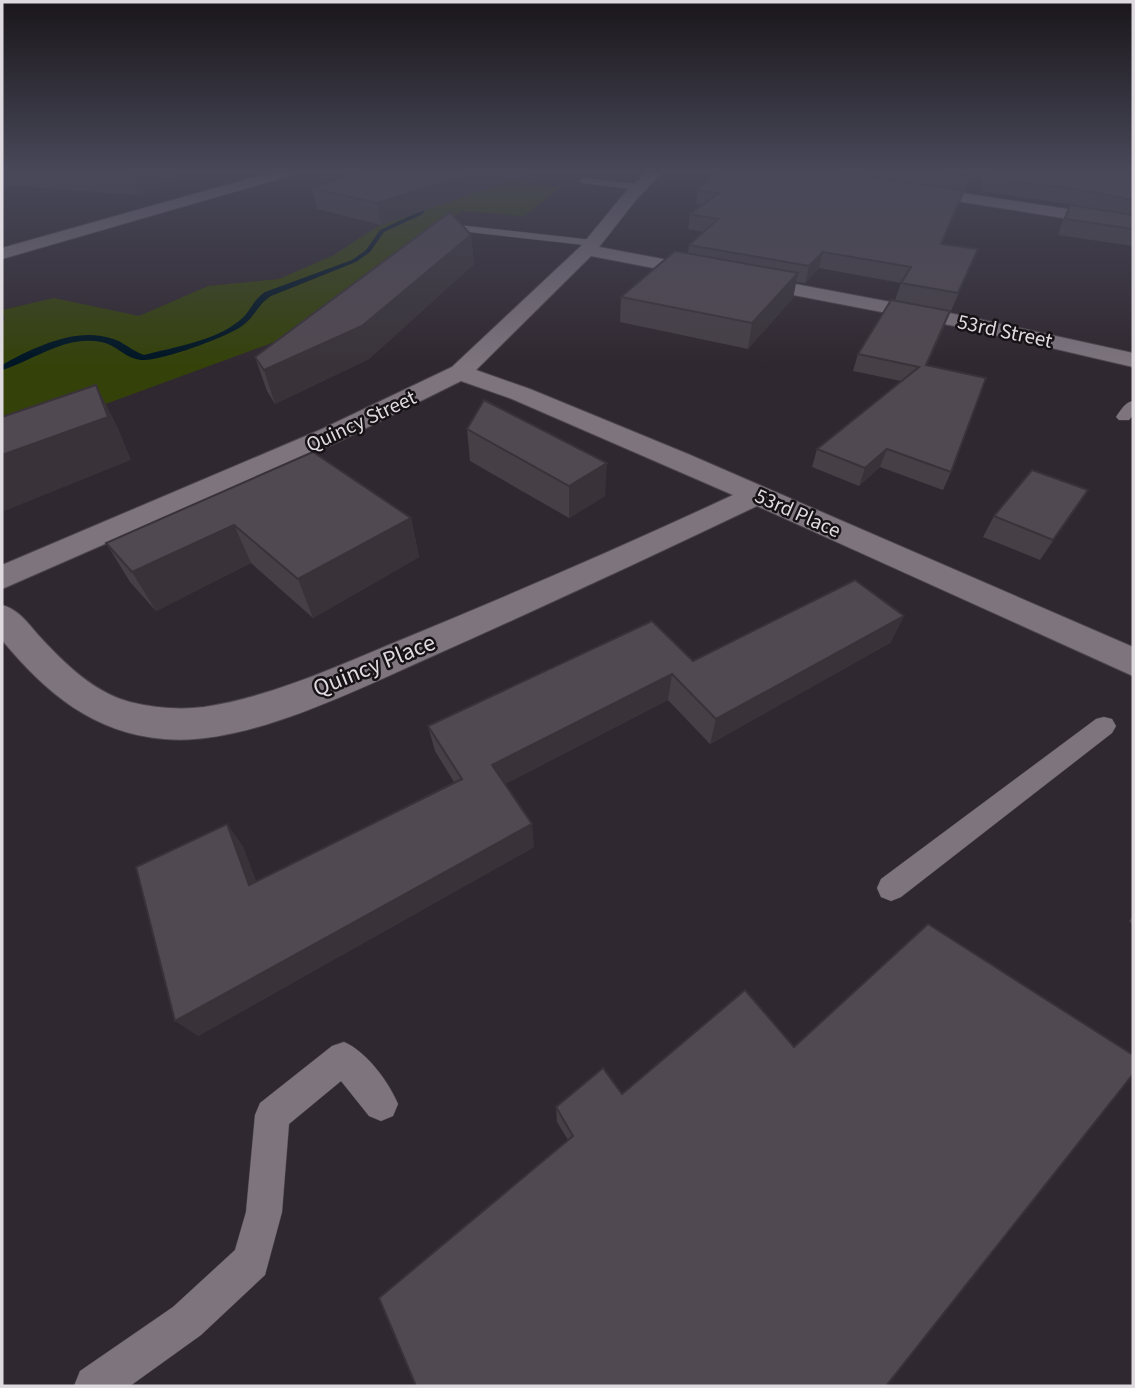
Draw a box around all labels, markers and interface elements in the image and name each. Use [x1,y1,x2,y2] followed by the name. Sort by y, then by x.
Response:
[955,306,1055,356] street label: 53rd Street
[301,382,421,460] street label: Quincy Street
[750,481,846,545] street label: 53rd Place
[308,625,441,706] street label: Quincy Place

